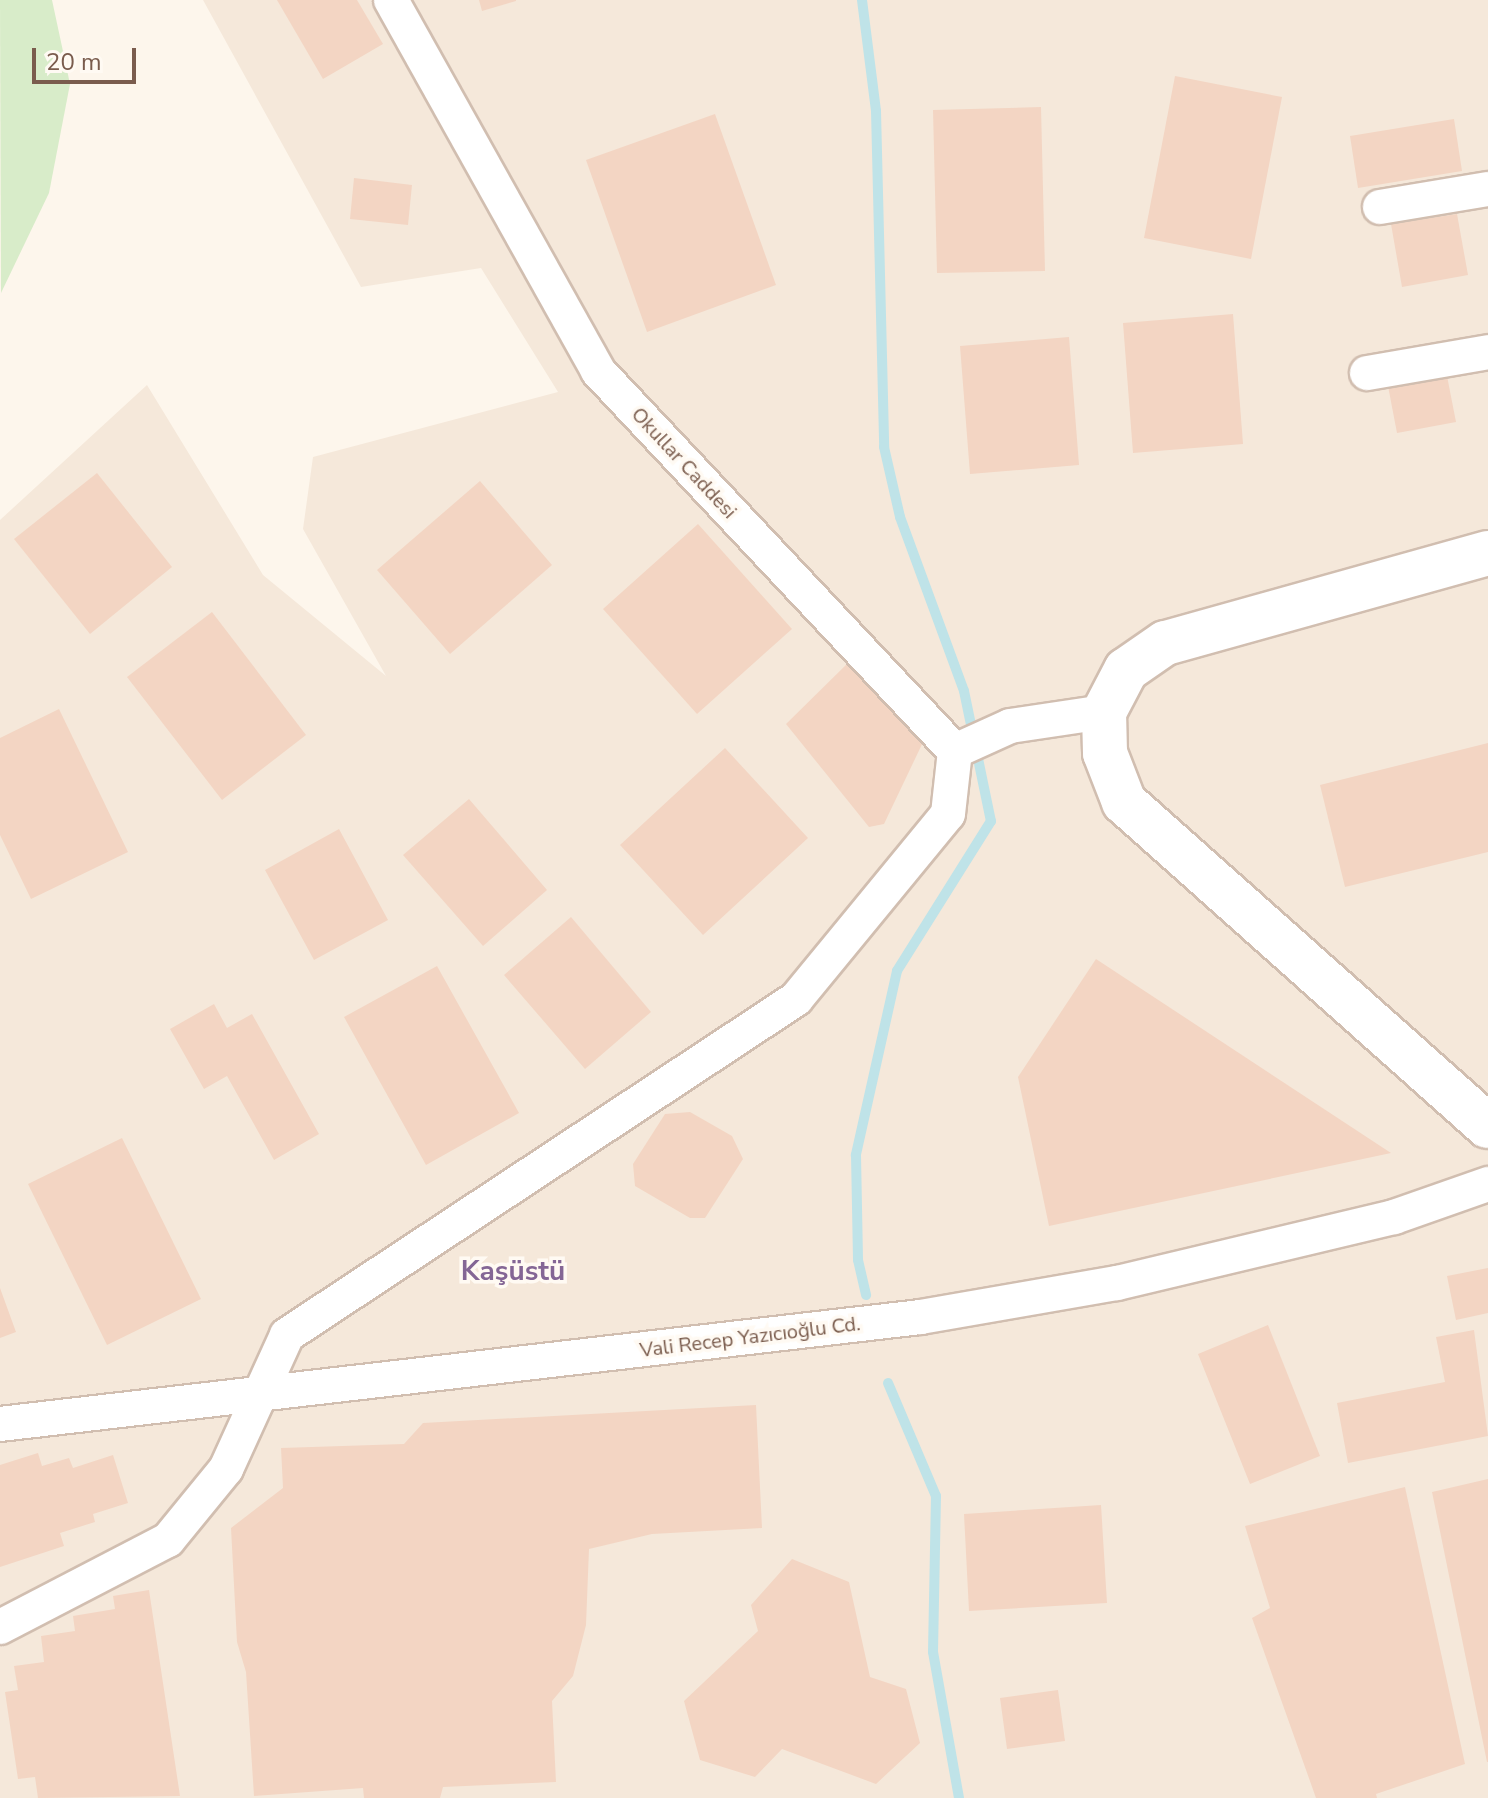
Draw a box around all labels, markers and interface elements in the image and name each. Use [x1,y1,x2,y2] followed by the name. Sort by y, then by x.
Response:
[36,32,140,82] scale bar
[46,46,102,78] text: 20 m
[626,402,742,524] street label: Okullar Caddesi
[461,1254,565,1288] district label: Kaşüstü
[638,1312,862,1362] street label: Vali Recep Yazıcıoğlu Cd.

